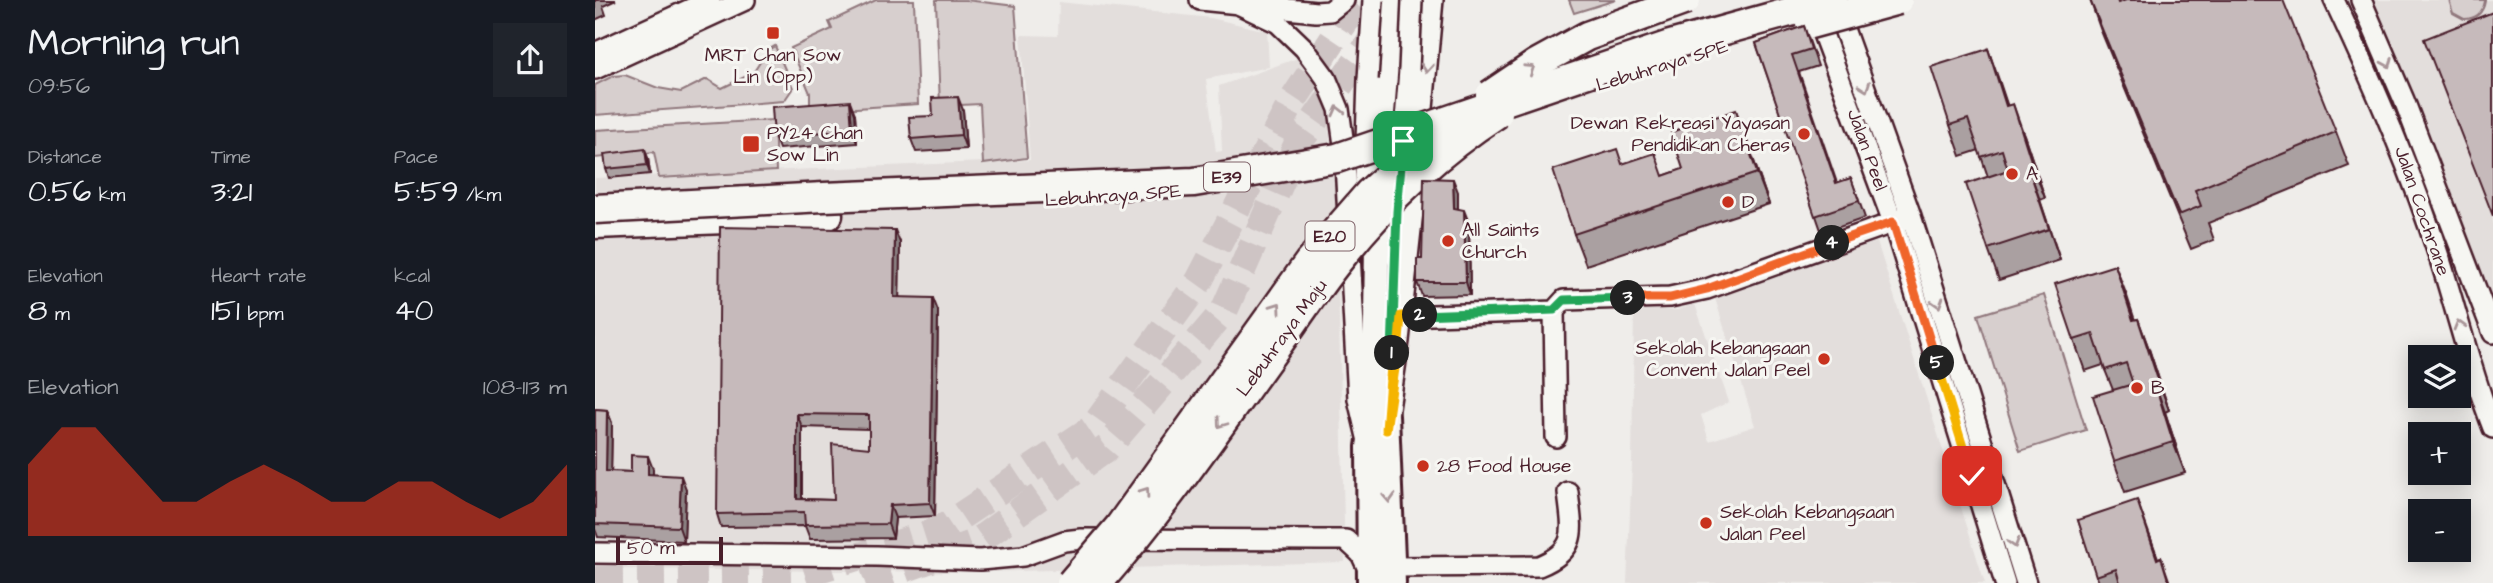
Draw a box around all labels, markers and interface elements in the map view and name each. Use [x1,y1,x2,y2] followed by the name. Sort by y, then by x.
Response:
[28,18,240,70] text: Morning run
[493,23,567,97] button: share
[765,25,781,41] marker: MRT Chan Sow Lin (Opp)
[1593,33,1732,100] street label: Lebuhraya SPE
[705,42,841,91] place label: MRT Chan Sow Lin (Opp)
[2380,56,2394,68] one-way arrow
[1420,63,1435,74] one-way arrow
[1522,64,1535,77] one-way arrow
[28,70,90,102] text: 09:56
[1857,81,1871,93] one-way arrow
[1840,105,1894,195] street label: Jalan Peel
[1332,106,1346,118] one-way arrow
[1571,110,1790,159] place label: Dewan Rekreasi Yayasan Pendidikan Cheras
[1373,111,1433,171] pin
[767,120,863,169] place label: PY24 Chan Sow Lin
[1384,122,1422,160] icon: arrive
[1796,126,1812,142] marker: Dewan Rekreasi Yayasan Pendidikan Cheras
[741,134,761,154] marker: PY24 Chan Sow Lin
[2387,143,2457,279] street label: Jalan Cochrane
[28,144,102,171] text: Distance
[211,144,251,171] text: Time
[394,144,438,171] text: Pace
[2026,161,2038,188] place label: A
[1204,162,1250,192] road number: E39
[2004,166,2020,182] marker: A
[28,171,91,213] text: 0.56
[211,171,252,213] text: 3:21
[394,171,459,213] text: 5:59
[1044,178,1182,215] street label: Lebuhraya SPE
[91,182,125,209] text: km
[459,182,501,209] text: /km
[1742,189,1754,216] place label: D
[1720,194,1736,210] marker: D
[1462,217,1539,266] place label: All Saints Church
[1305,222,1355,250] road number: E20
[1815,226,1849,260] pin: 4
[1825,229,1838,256] text: 4
[1440,233,1456,249] marker: All Saints Church
[28,263,103,290] text: Elevation
[211,263,306,290] text: Heart rate
[394,263,430,290] text: kcal
[1230,273,1335,403] street label: Lebuhraya Maju
[1611,280,1645,316] pin: 3
[1623,284,1632,311] text: 3
[28,290,47,332] text: 8
[211,290,240,332] text: 151
[394,290,433,332] text: 40
[1929,296,1944,308] one-way arrow
[1403,298,1437,332] pin: 2
[47,301,70,328] text: m
[240,301,284,328] text: bpm
[1414,301,1425,328] text: 2
[1269,302,1282,315] one-way arrow
[2452,319,2467,331] one-way arrow
[1636,335,1810,384] place label: Sekolah Kebangsaan Convent Jalan Peel
[1375,336,1409,370] pin: 1
[1390,339,1393,366] text: 1
[2408,345,2471,562] map controls
[2408,345,2471,408] button: layers
[1919,346,1955,380] pin: 5
[1930,349,1943,376] text: 5
[1816,351,1832,367] marker: Sekolah Kebangsaan Convent Jalan Peel
[28,371,119,403] text: Elevation
[483,371,567,403] text: 108–113 m
[2151,375,2165,402] place label: B
[2129,380,2145,396] marker: B
[1217,415,1229,428] one-way arrow
[2408,422,2471,485] button: +
[1942,446,2002,506] pin
[1437,453,1571,480] place label: 28 Food House
[1953,457,1991,495] icon: check
[1415,458,1431,474] marker: 28 Food House
[1137,487,1149,500] one-way arrow
[1382,493,1397,504] one-way arrow
[1720,499,1894,548] place label: Sekolah Kebangsaan Jalan Peel
[2408,499,2471,562] button: −
[1698,515,1714,531] marker: Sekolah Kebangsaan Jalan Peel
[616,534,723,566] scale bar
[627,535,675,562] text: 50 m
[2005,537,2020,549] one-way arrow

